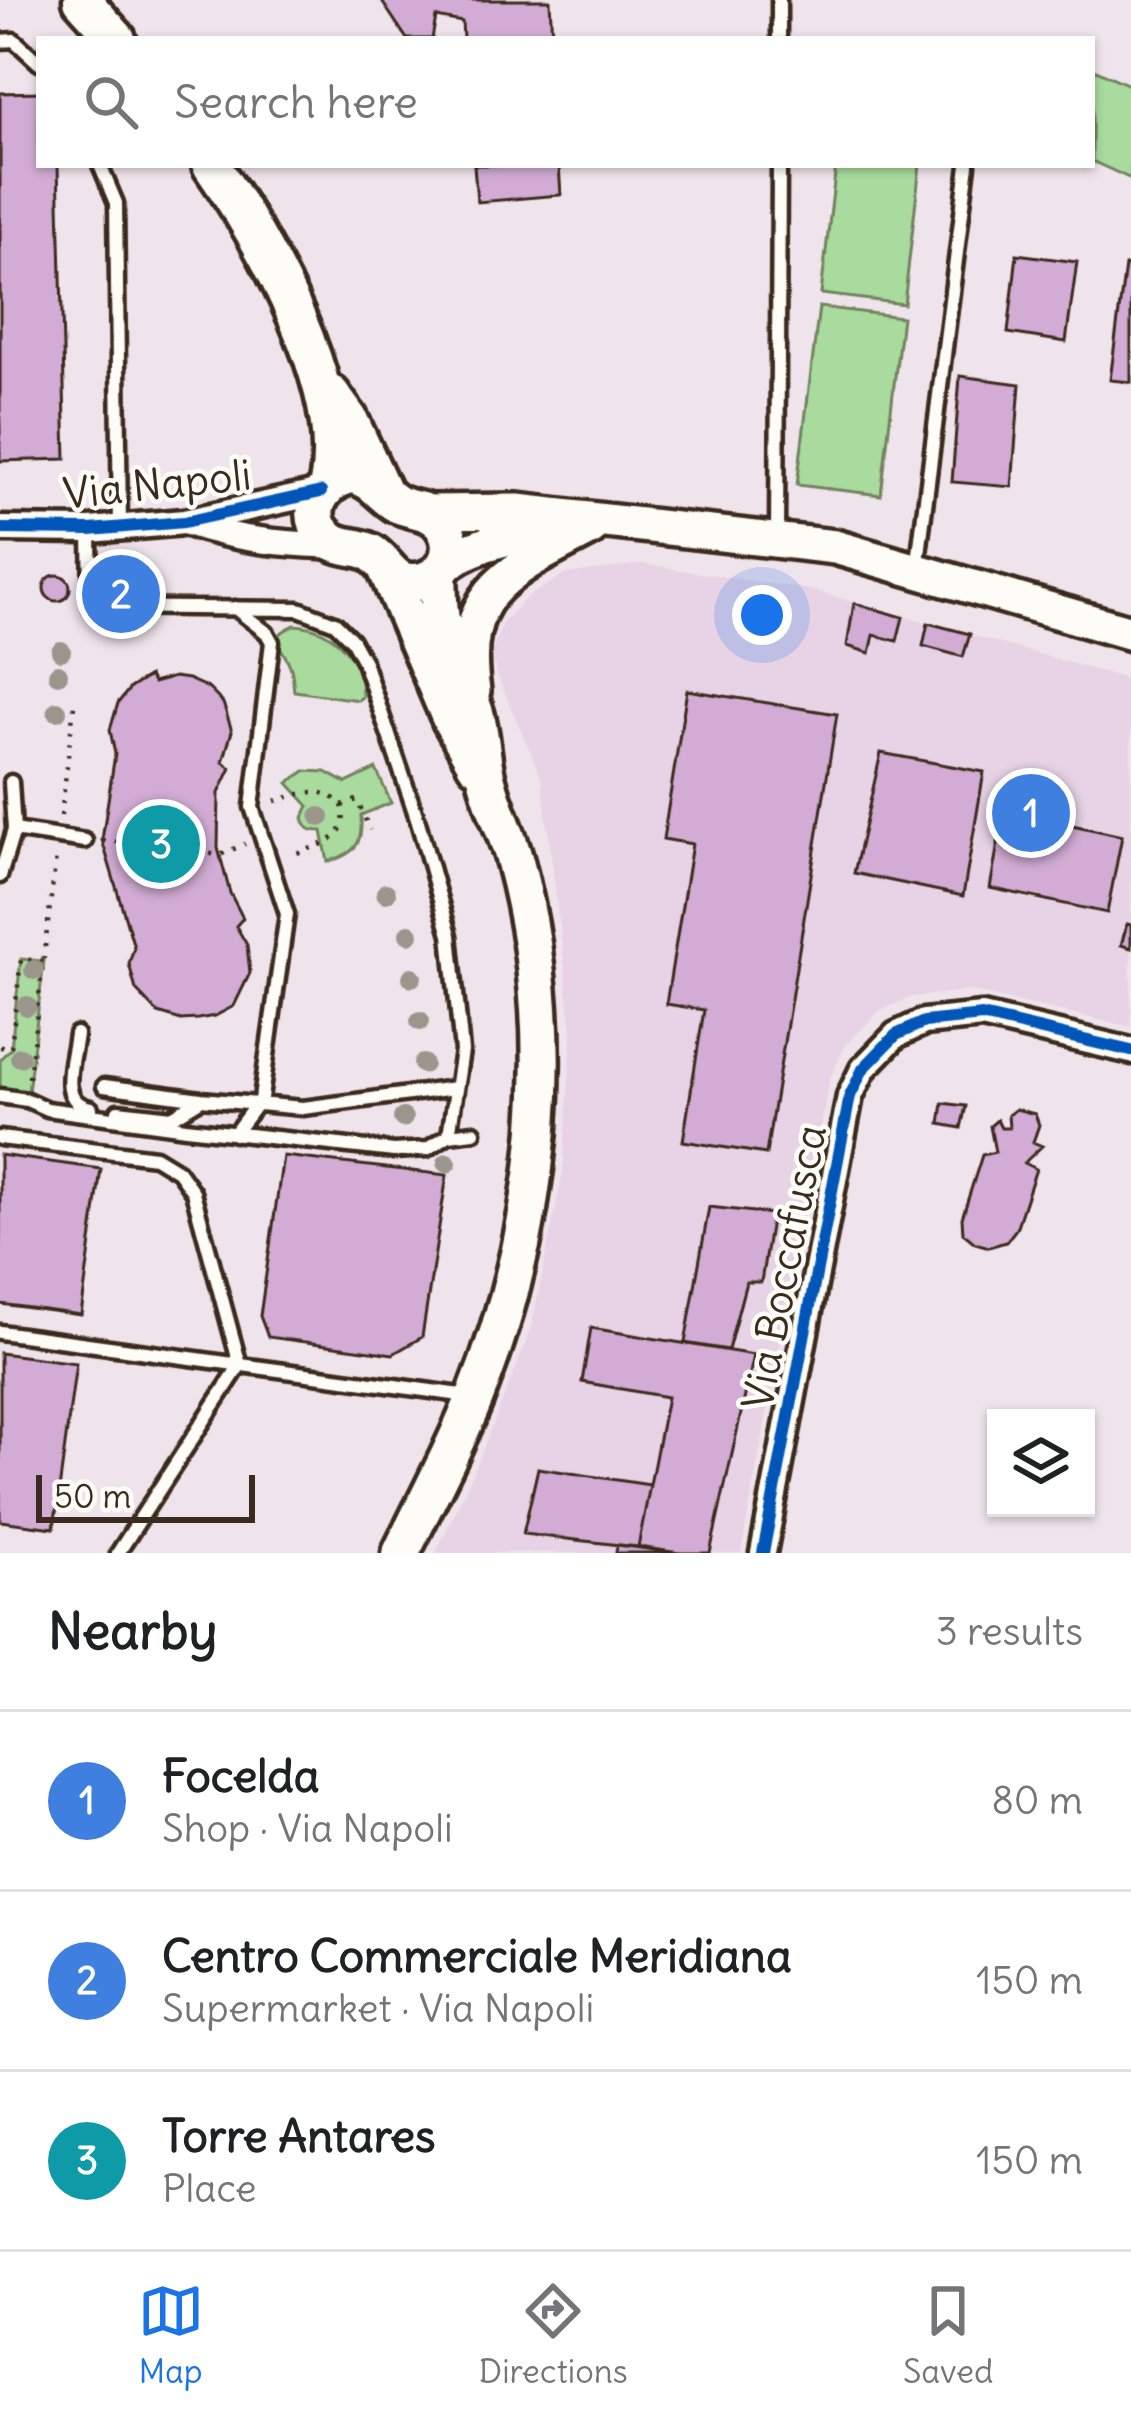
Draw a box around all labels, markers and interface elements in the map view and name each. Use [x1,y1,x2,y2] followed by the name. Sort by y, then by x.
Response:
[36,36,1095,168] search box
[78,69,144,135] icon: search
[174,74,418,130] text: Search here
[60,448,254,520] street label: Via Napoli
[82,549,160,639] pin: 2
[732,585,792,645] your location
[992,768,1070,858] pin: 1
[122,799,200,889] pin: 3
[731,1120,837,1414] street label: Via Boccafusca
[987,1409,1095,1517] map controls
[987,1409,1095,1517] button: layers
[36,1469,255,1522] scale bar
[54,1475,131,1517] text: 50 m
[48,1599,217,1663] text: Nearby
[936,1607,1083,1656] text: 3 results
[162,1748,319,1804] text: Focelda
[79,1776,95,1825] text: 1
[991,1776,1083,1825] text: 80 m
[162,1804,453,1853] text: Shop · Via Napoli
[162,1928,792,1984] text: Centro Commerciale Meridiana
[76,1956,98,2005] text: 2
[976,1956,1083,2005] text: 150 m
[162,1984,594,2033] text: Supermarket · Via Napoli
[162,2108,435,2164] text: Torre Antares
[76,2136,98,2185] text: 3
[976,2136,1083,2185] text: 150 m
[162,2164,256,2213] text: Place
[138,2278,204,2392] tab: Map
[479,2278,628,2392] tab: Directions
[903,2278,993,2392] tab: Saved

